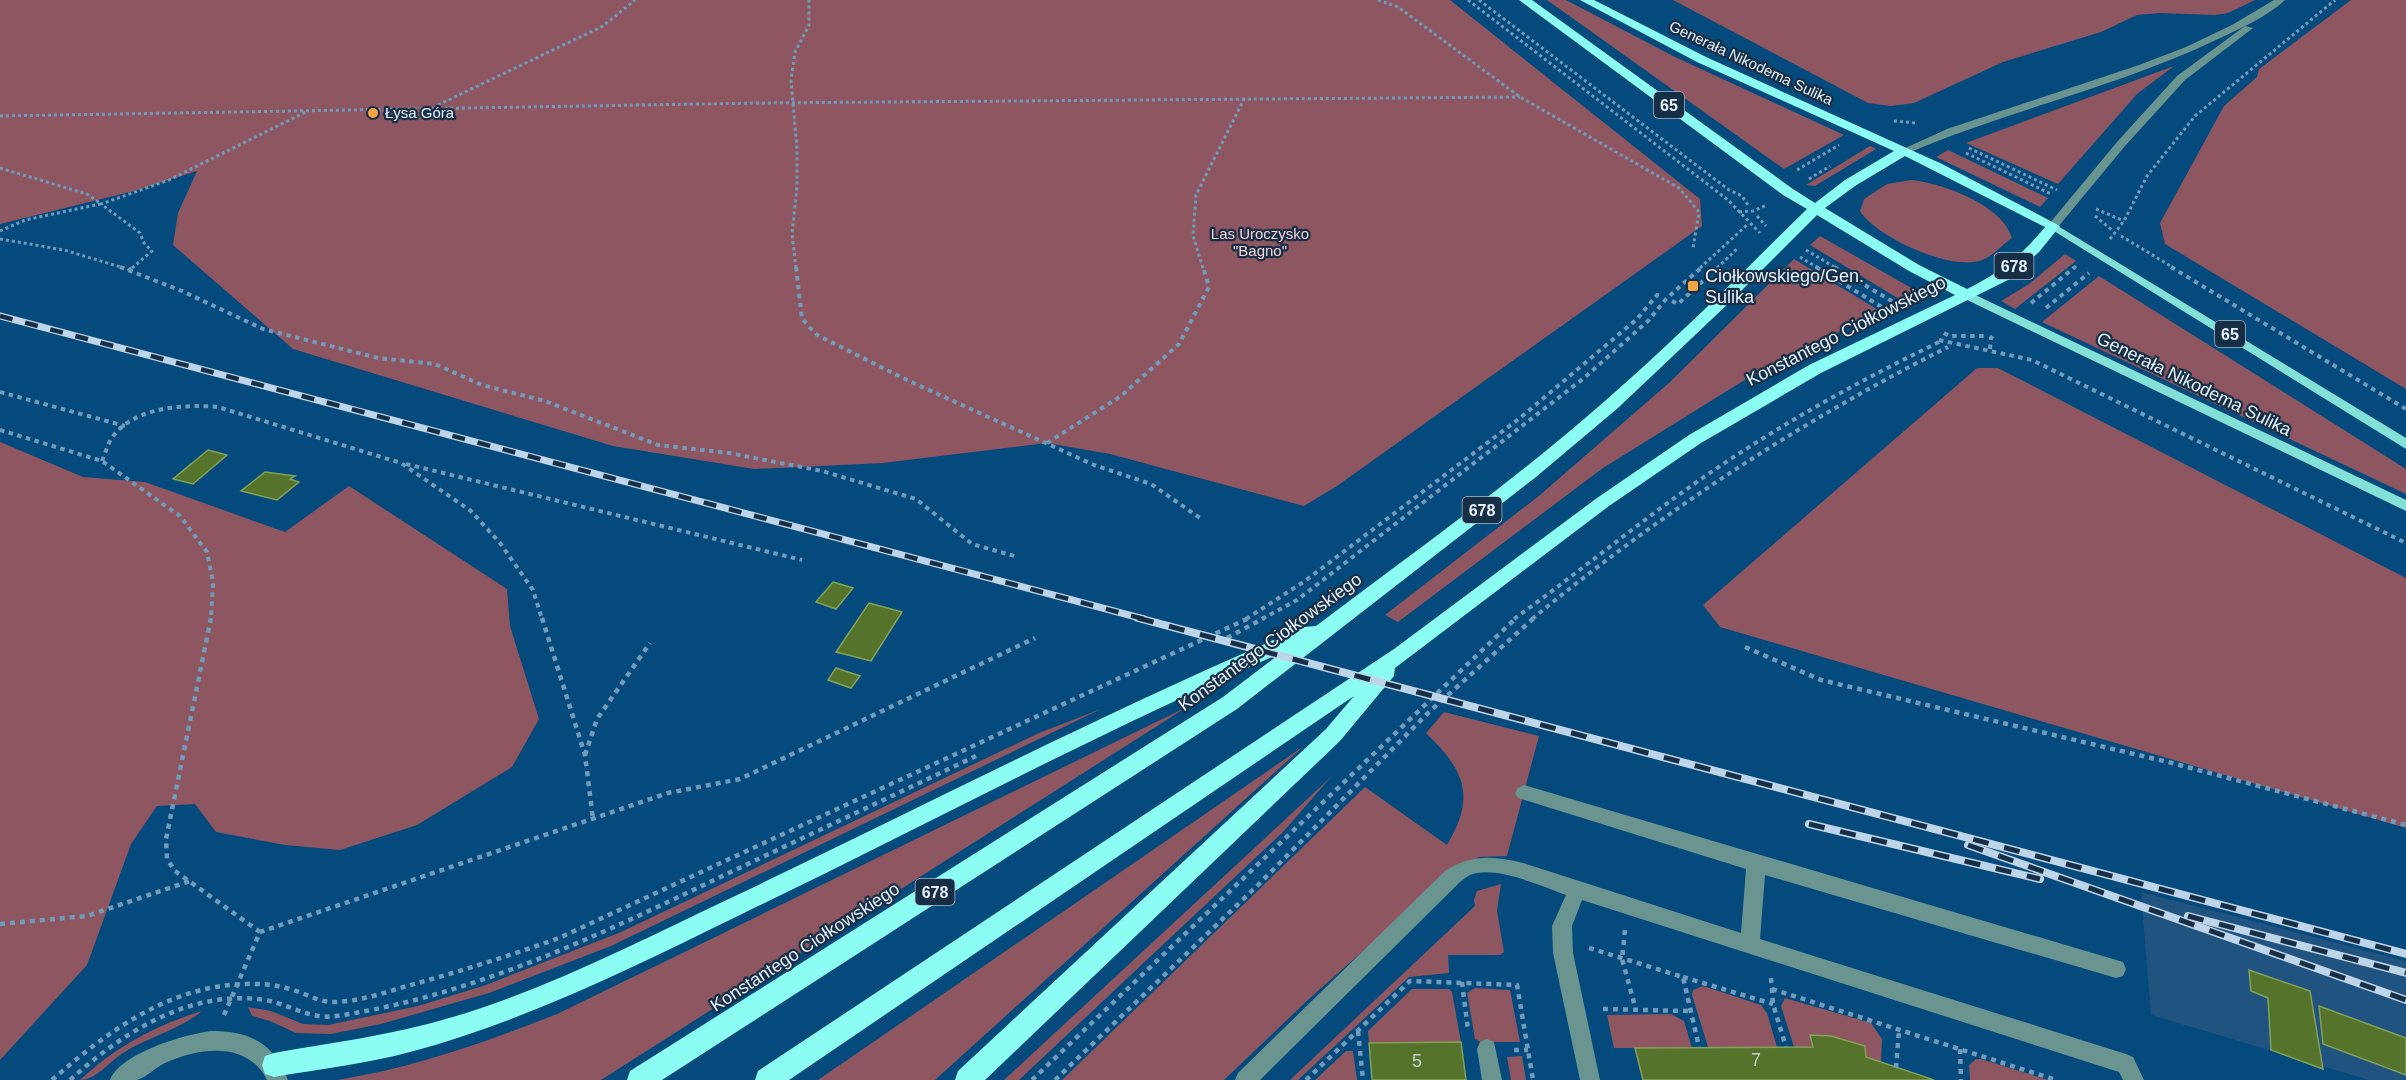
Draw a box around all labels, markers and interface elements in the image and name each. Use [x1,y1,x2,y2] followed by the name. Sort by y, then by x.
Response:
[1667,17,1836,108] street label: Generała Nikodema Sulika
[1654,92,1684,118] road number: 65
[385,104,455,121] place label: Łysa Góra
[366,106,380,120] marker: Łysa Góra
[1211,225,1309,259] park label: Las Uroczysko "Bagno"
[1994,253,2034,279] road number: 678
[1705,266,1864,307] place label: Ciołkowskiego/Gen. Sulika
[1743,272,1949,390] street label: Konstantego Ciołkowskiego
[1686,279,1700,293] marker: Ciołkowskiego/Gen. Sulika
[2215,321,2245,347] road number: 65
[2093,328,2295,440] street label: Generała Nikodema Sulika
[1462,497,1502,523] road number: 678
[1175,569,1365,715] street label: Konstantego Ciołkowskiego
[707,878,903,1016] street label: Konstantego Ciołkowskiego
[916,879,954,905] road number: 678
[1751,1050,1761,1070] house number: 7
[1412,1051,1422,1071] house number: 5

